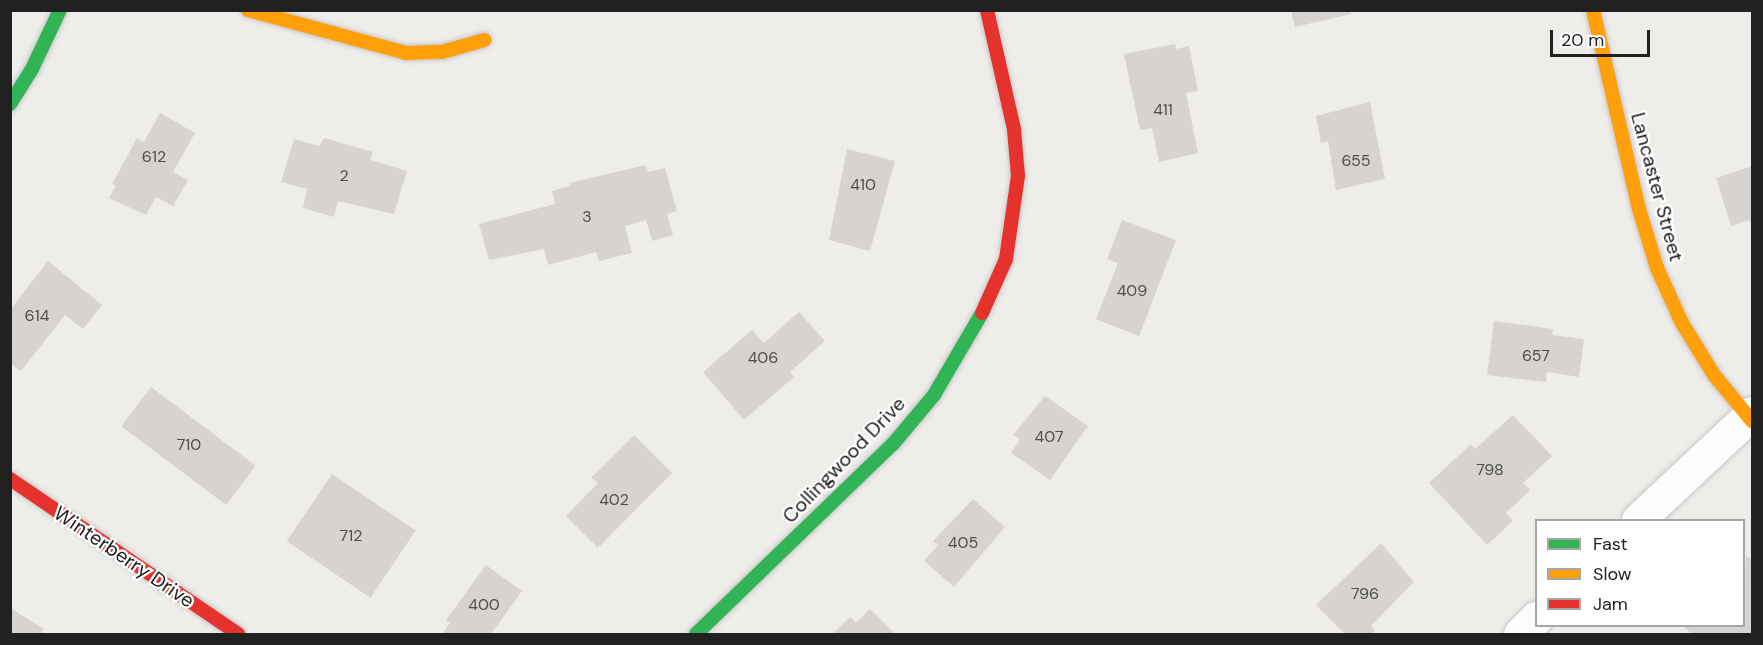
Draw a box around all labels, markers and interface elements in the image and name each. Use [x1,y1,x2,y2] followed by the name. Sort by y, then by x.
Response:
[1553,18,1654,56] scale bar
[1561,28,1604,52] text: 20 m
[1153,100,1173,120] house number: 411
[1626,110,1688,264] street label: Lancaster Street
[142,147,166,167] house number: 612
[1341,151,1371,171] house number: 655
[339,166,349,186] house number: 2
[850,175,876,195] house number: 410
[582,207,592,227] house number: 3
[1117,281,1147,301] house number: 409
[25,306,49,326] house number: 614
[1522,346,1550,366] house number: 657
[748,348,778,368] house number: 406
[778,392,910,528] street label: Collingwood Drive
[1035,427,1063,447] house number: 407
[177,435,201,455] house number: 710
[1476,460,1504,480] house number: 798
[599,490,629,510] house number: 402
[49,501,199,613] street label: Winterberry Drive
[1535,519,1745,627] legend
[340,526,362,546] house number: 712
[1593,532,1628,556] text: Fast
[948,533,978,553] house number: 405
[1593,562,1632,586] text: Slow
[1351,584,1379,604] house number: 796
[1593,592,1628,616] text: Jam
[468,595,500,615] house number: 400

